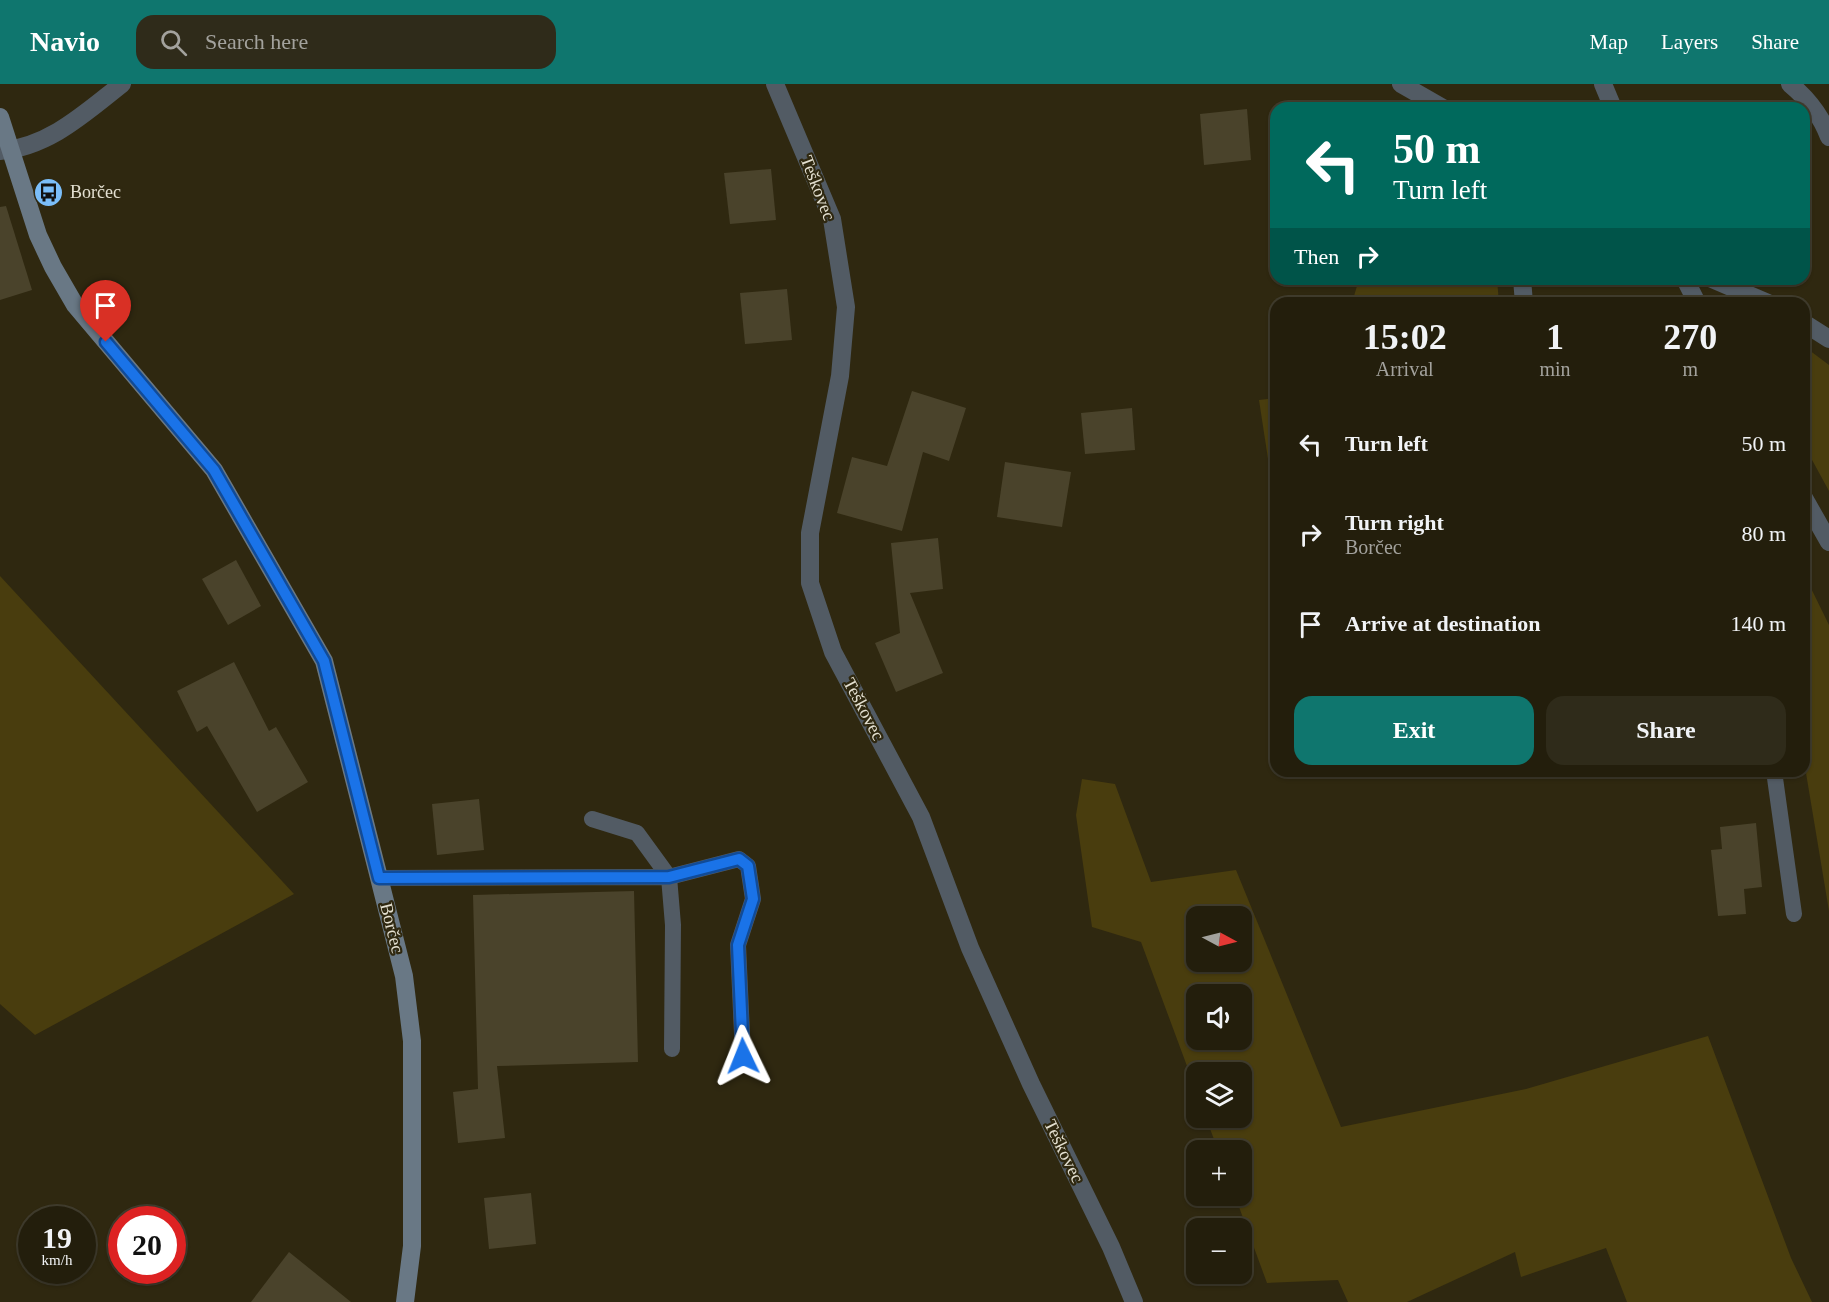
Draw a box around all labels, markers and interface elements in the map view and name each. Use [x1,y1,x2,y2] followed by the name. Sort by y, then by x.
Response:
[136,15,556,69] search box
[30,26,100,57] text: Navio
[157,26,190,59] icon: search
[205,29,308,54] text: Search here
[1590,30,1628,54] text: Map
[1661,30,1718,54] text: Layers
[1751,30,1799,54] text: Share
[1294,126,1372,204] icon: left
[1393,126,1481,172] text: 50 m
[797,153,839,223] street label: Teškovec
[1393,175,1487,205] text: Turn left
[33,176,65,208] bus stop icon: Borčec
[70,182,121,202] place label: Borčec
[1351,240,1384,273] icon: right
[1294,244,1339,269] text: Then
[80,280,131,342] pin
[89,289,122,322] icon: arrive
[1363,317,1447,357] text: 15:02
[1546,317,1564,357] text: 1
[1663,317,1717,357] text: 270
[1376,358,1434,380] text: Arrival
[1539,358,1571,380] text: min
[1683,358,1698,380] text: m
[1294,428,1327,461] icon: left
[1345,431,1428,456] text: Turn left
[1741,431,1786,456] text: 50 m
[1345,510,1444,535] text: Turn right
[1294,518,1327,551] icon: right
[1741,521,1786,546] text: 80 m
[1345,536,1402,558] text: Borčec
[1294,608,1327,641] icon: arrive
[1345,611,1541,636] text: Arrive at destination
[1730,611,1786,636] text: 140 m
[839,674,889,744] street label: Teškovec
[1294,696,1534,765] button: Exit
[1546,696,1786,765] button: Share
[376,901,408,955] street label: Borčec
[1186,906,1252,972] north arrow
[1186,906,1252,1284] map controls
[1186,984,1252,1050] button: sound
[711,1024,775,1088] position arrow
[1186,1062,1252,1128] button: layers
[1040,1116,1088,1186] street label: Teškovec
[1186,1140,1252,1206] button: +
[108,1206,186,1284] speed limit sign: 20
[1186,1218,1252,1284] button: −
[42,1221,72,1254] text: 19
[42,1252,72,1268] text: km/h

